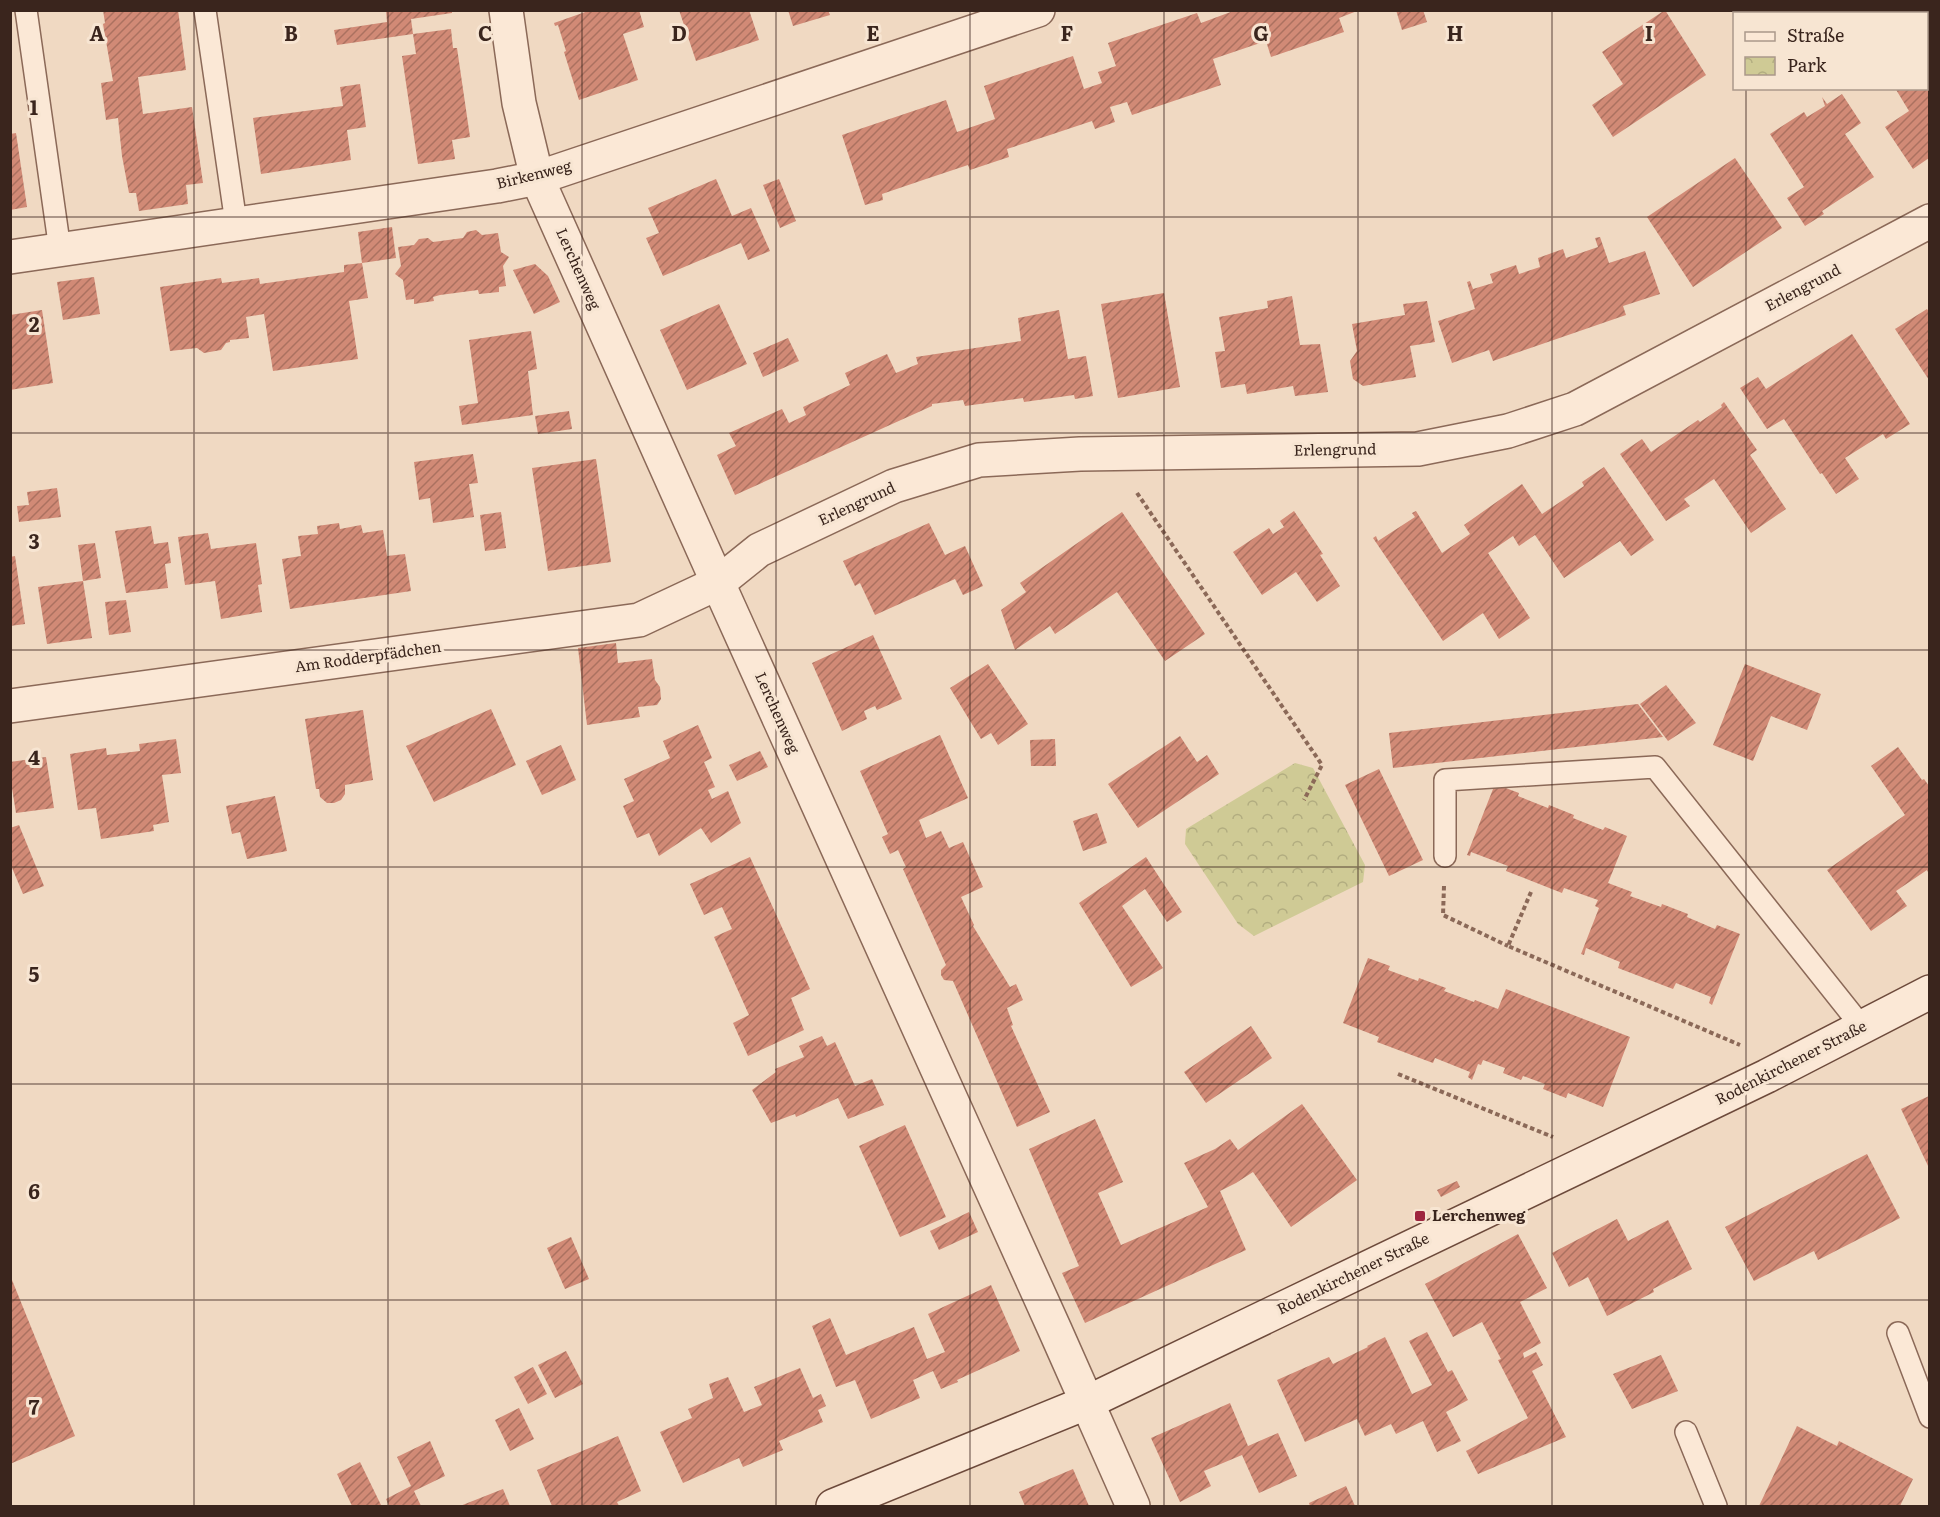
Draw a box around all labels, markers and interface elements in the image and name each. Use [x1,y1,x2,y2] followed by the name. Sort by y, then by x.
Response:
[1733,12,1928,90] legend
[89,17,105,47] text: A
[284,17,298,47] text: B
[478,17,492,47] text: C
[671,17,687,47] text: D
[866,17,880,47] text: E
[1061,17,1074,47] text: F
[1253,17,1269,47] text: G
[1447,17,1463,47] text: H
[1645,17,1653,47] text: I
[1787,21,1844,48] text: Straße
[1787,51,1828,78] text: Park
[30,91,38,121] text: 1
[494,153,574,194] street label: Birkenweg
[551,224,608,313] street label: Lerchenweg
[1760,257,1844,316] street label: Erlengrund
[29,308,40,338] text: 2
[1293,436,1377,461] street label: Erlengrund
[814,475,899,531] street label: Erlengrund
[28,525,40,555] text: 3
[293,634,442,677] street label: Am Rodderpfädchen
[750,668,807,757] street label: Lerchenweg
[28,741,40,771] text: 4
[29,958,40,988] text: 5
[1711,1013,1870,1110] street label: Rodenkirchener Straße
[28,1175,40,1205] text: 6
[1432,1203,1526,1226] place label: Lerchenweg
[1413,1209,1427,1223] marker: Lerchenweg
[1272,1226,1433,1320] street label: Rodenkirchener Straße
[29,1391,40,1421] text: 7

